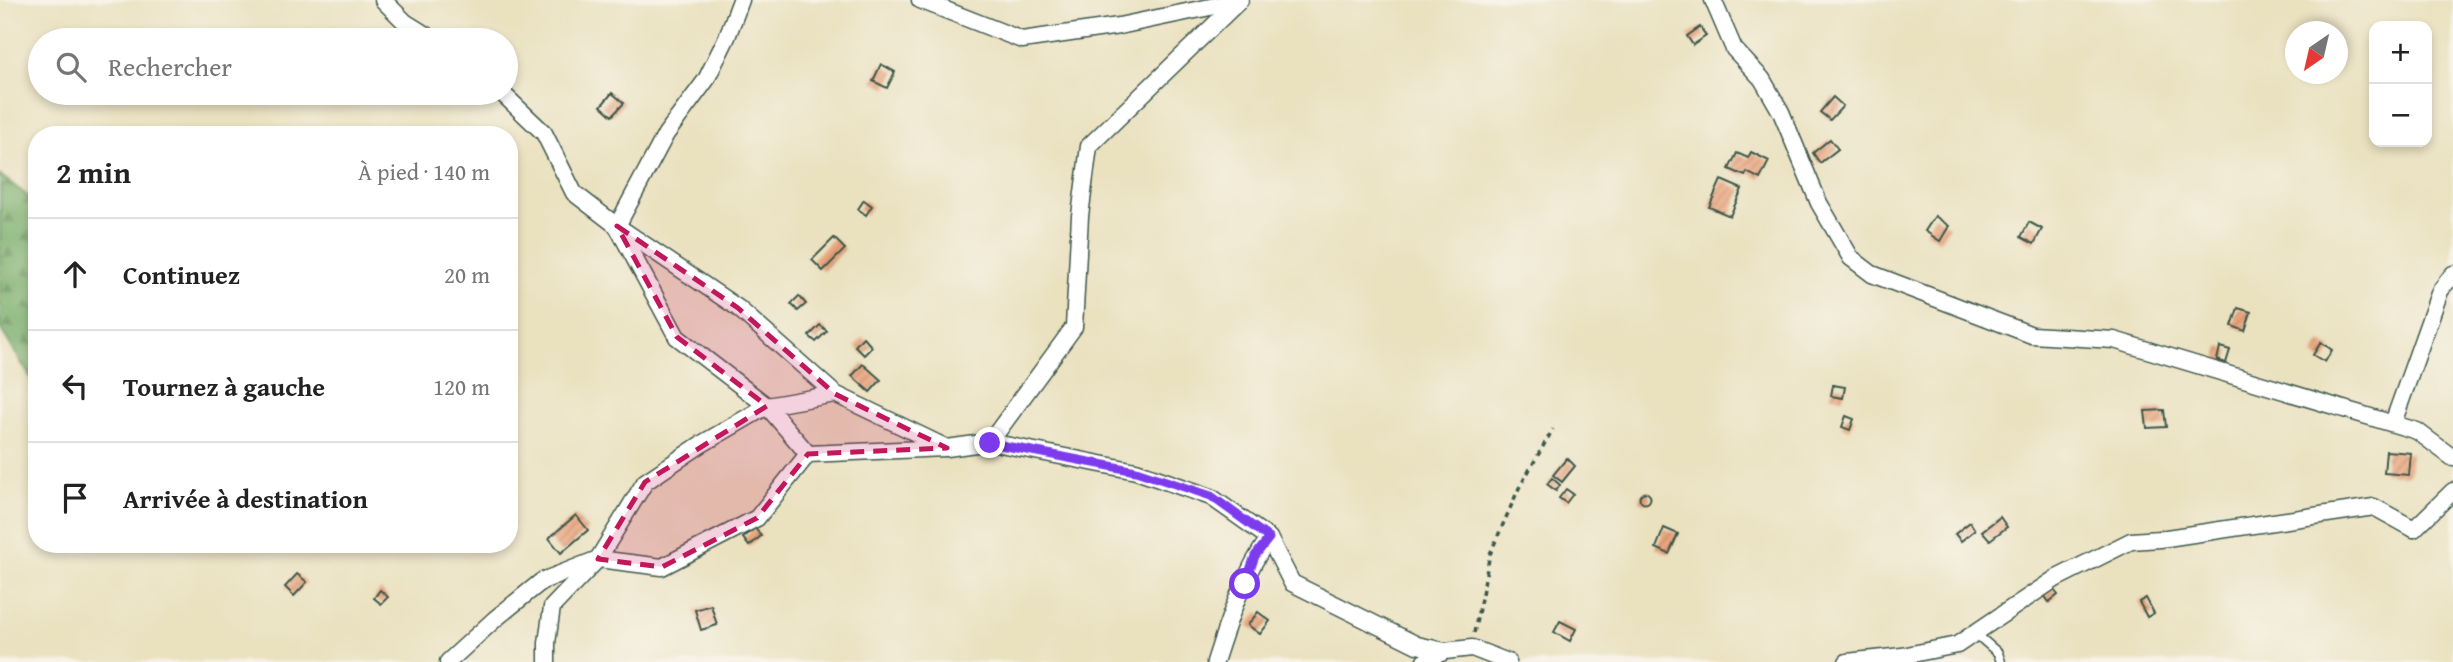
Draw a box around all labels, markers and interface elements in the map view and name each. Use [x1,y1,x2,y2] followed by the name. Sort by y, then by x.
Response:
[2285,21,2348,84] north arrow
[2369,21,2432,147] map controls
[2369,21,2432,84] button: +
[28,28,518,105] search box
[108,47,232,86] text: Rechercher
[52,48,90,86] icon: search
[2369,84,2432,147] button: −
[56,150,131,194] text: 2 min
[358,155,490,188] text: À pied · 140 m
[56,255,94,293] icon: ahead
[123,255,240,294] text: Continuez
[444,258,490,291] text: 20 m
[56,367,94,405] icon: left
[123,367,325,406] text: Tournez à gauche
[433,370,490,403] text: 120 m
[974,427,1005,458] route end
[56,479,94,517] icon: arrive
[123,479,368,518] text: Arrivée à destination
[1229,568,1260,599] route start

